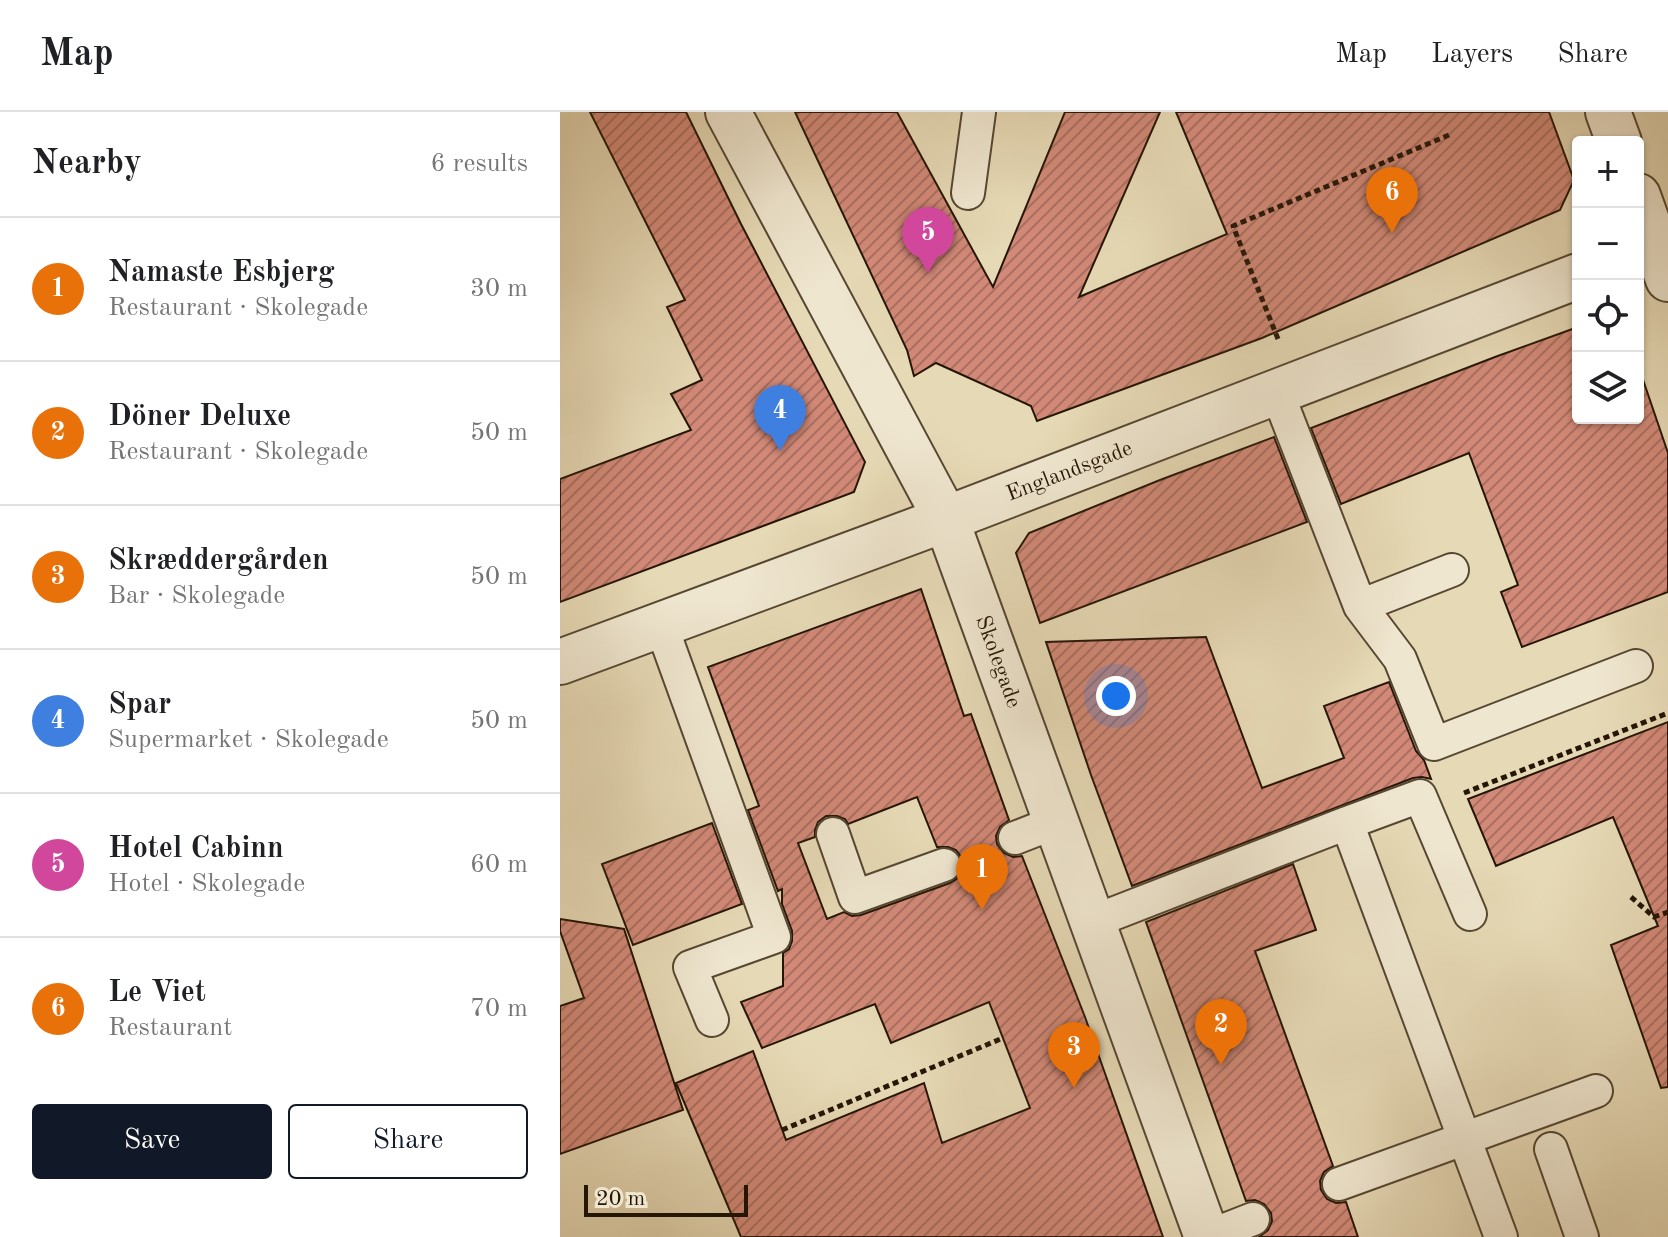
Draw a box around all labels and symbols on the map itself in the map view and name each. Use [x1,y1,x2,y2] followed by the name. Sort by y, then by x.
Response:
[1366,167,1418,233] pin: 6
[902,207,954,273] pin: 5
[754,385,806,451] pin: 4
[1003,437,1136,506] street label: Englandsgade
[971,613,1025,711] street label: Skolegade
[1096,676,1136,716] your location
[956,844,1008,910] pin: 1
[1195,999,1247,1065] pin: 2
[1048,1022,1100,1088] pin: 3
[584,1181,748,1217] scale bar

